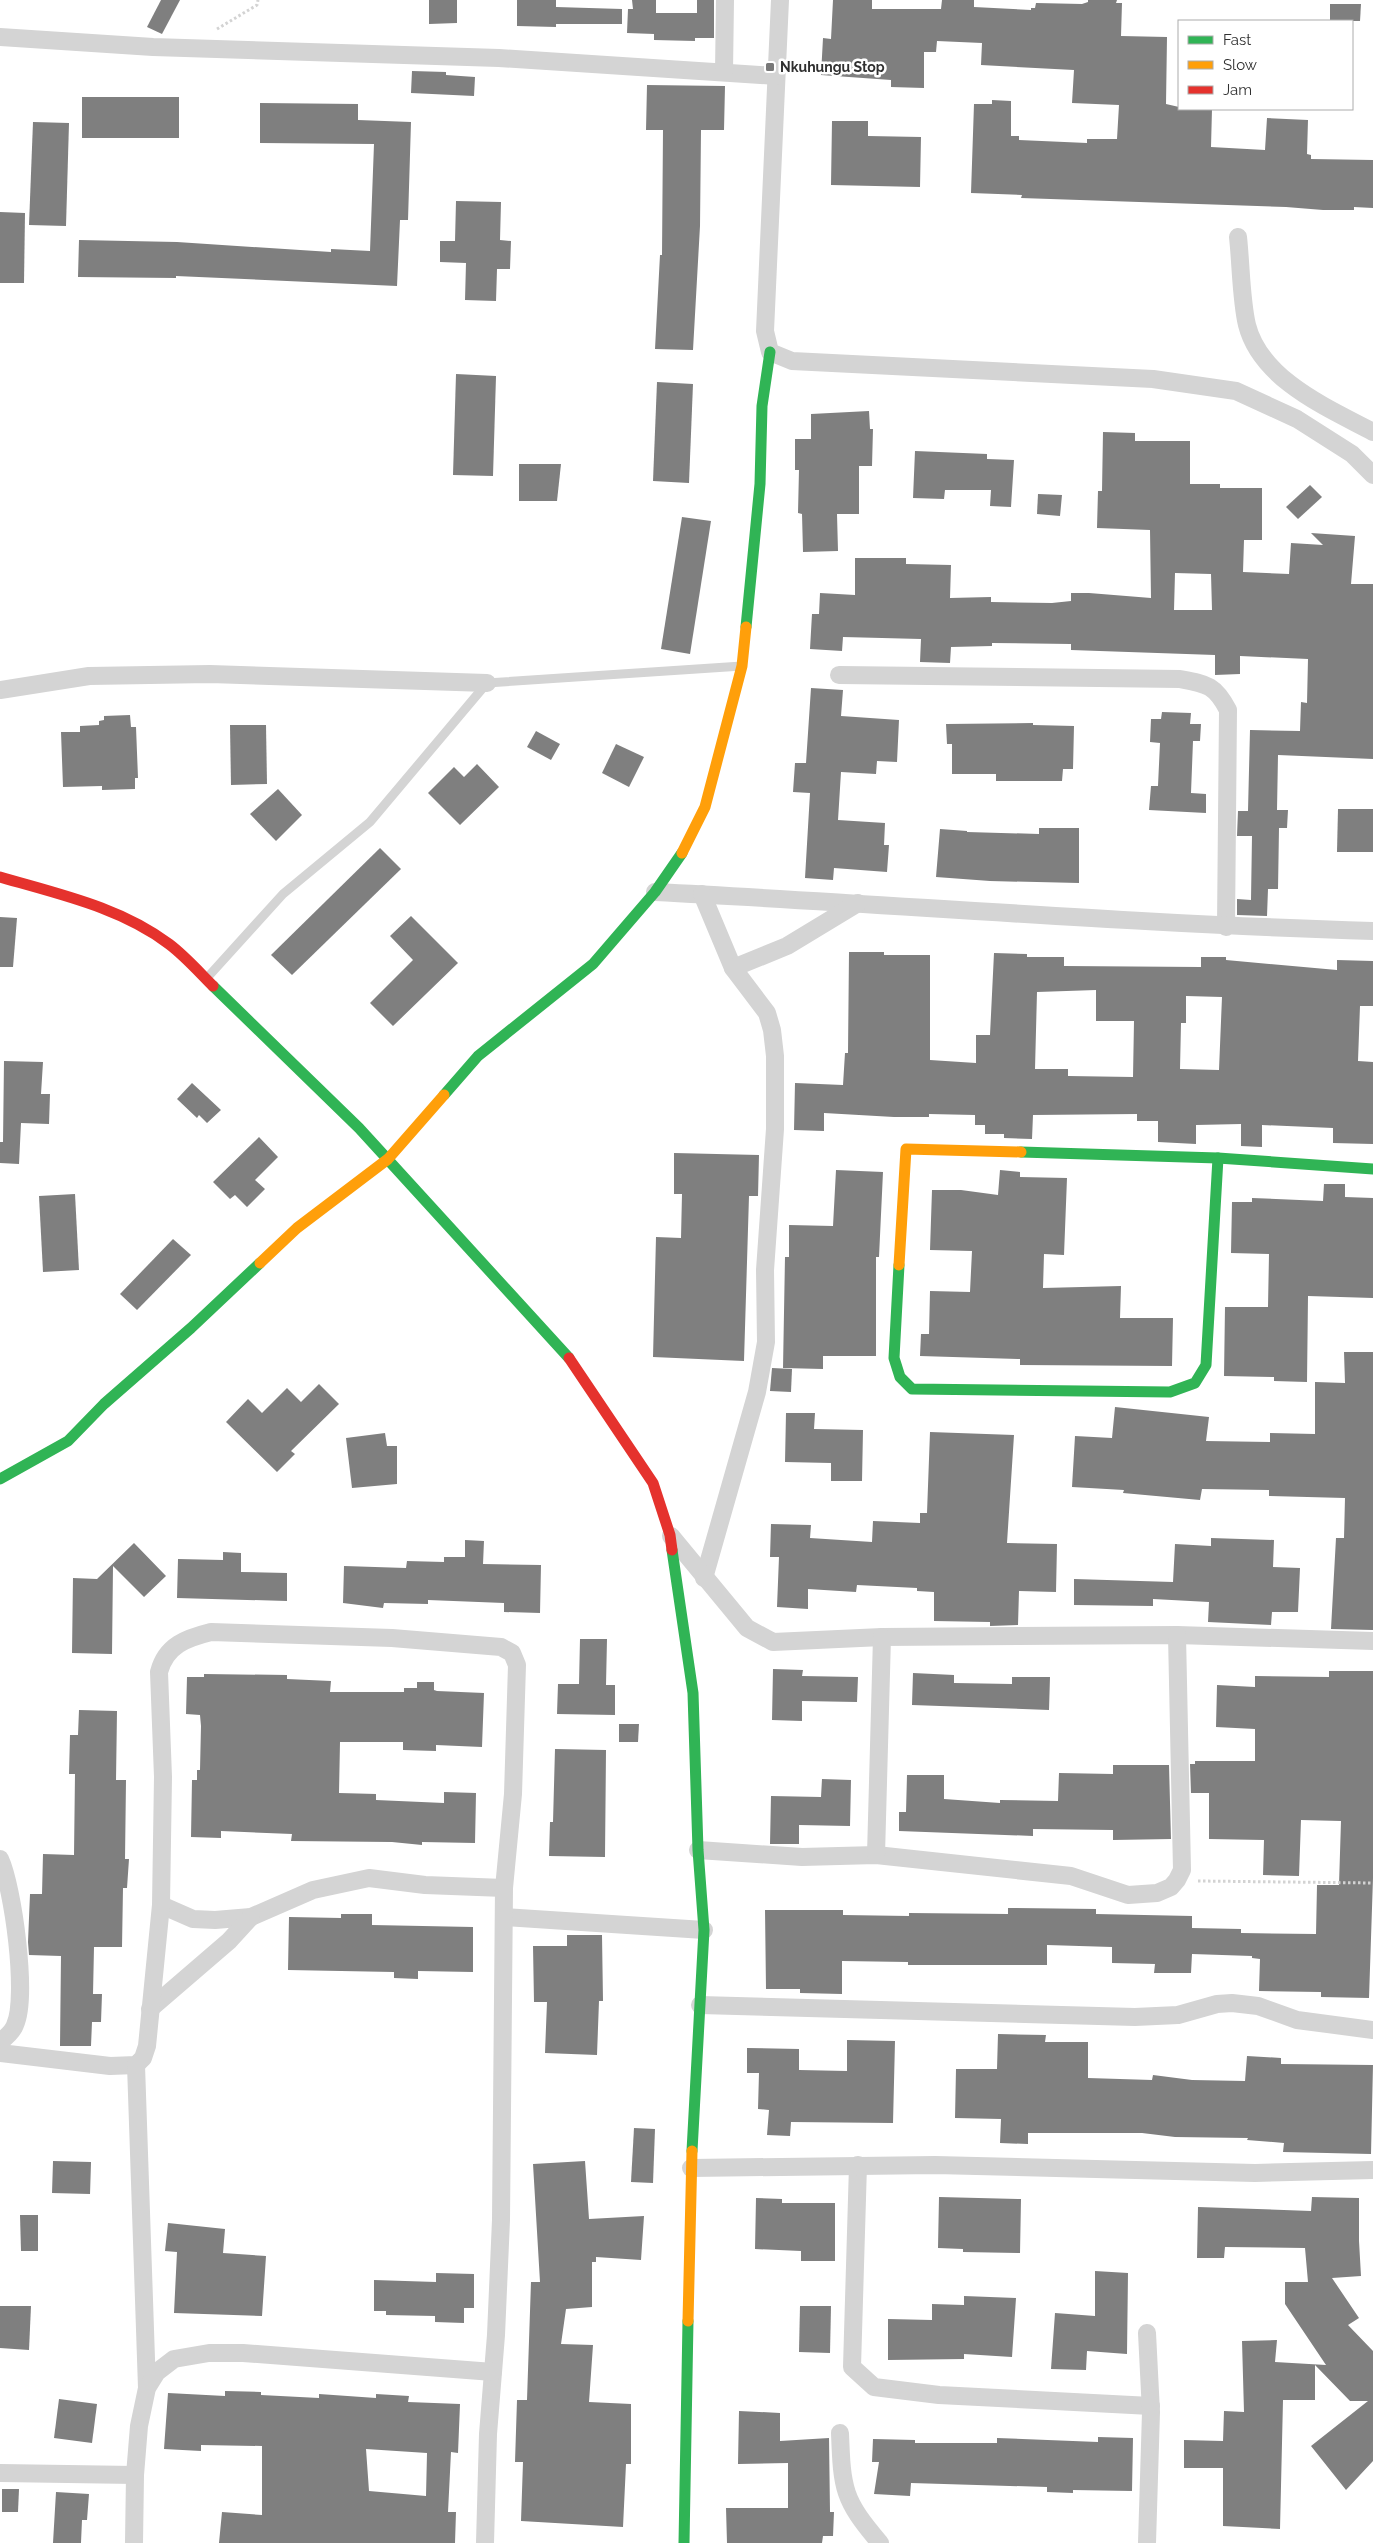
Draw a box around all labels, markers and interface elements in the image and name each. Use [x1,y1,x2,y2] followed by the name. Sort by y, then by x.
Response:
[1178,20,1353,110] legend
[1223,31,1251,49] text: Fast
[1223,56,1257,74] text: Slow
[780,59,885,75] place label: Nkuhungu Stop
[764,61,776,73] marker: Nkuhungu Stop
[1223,81,1252,99] text: Jam

